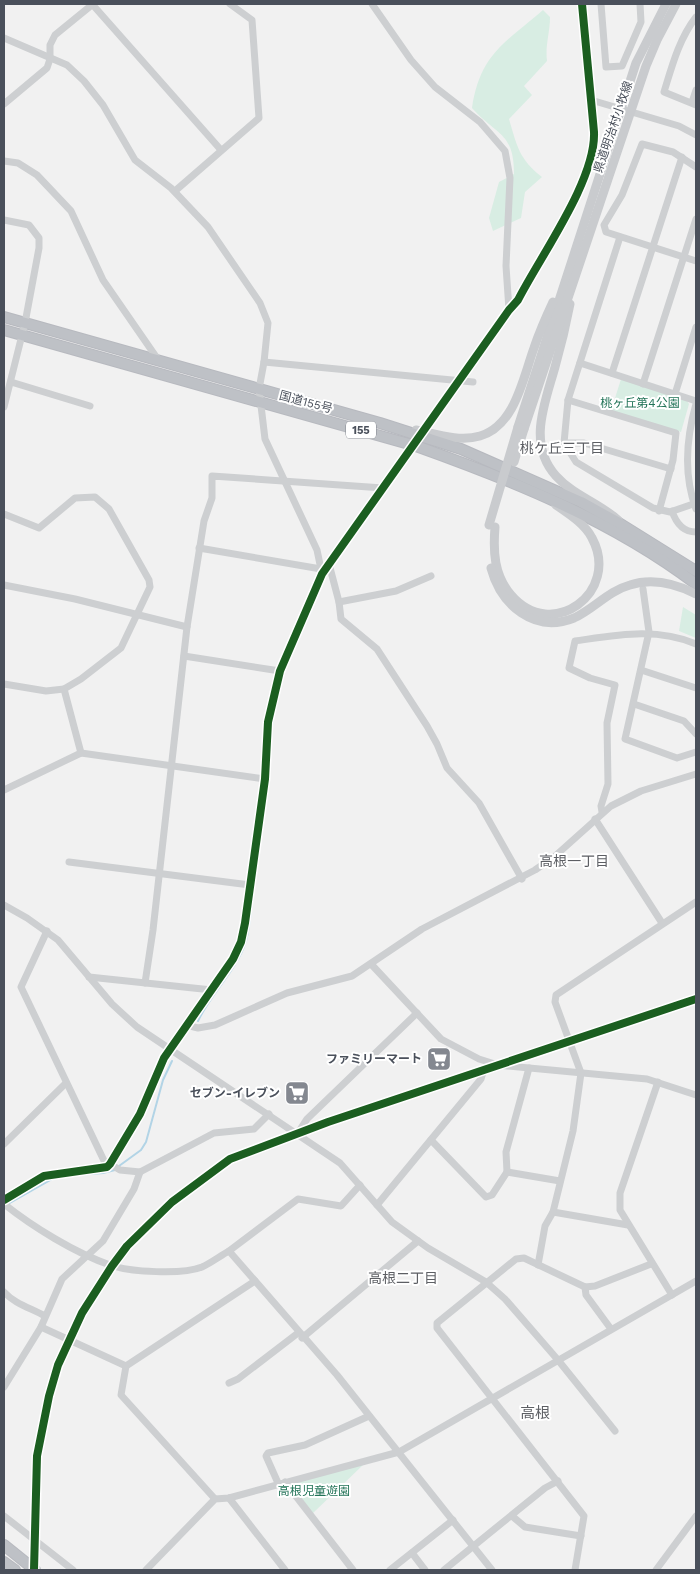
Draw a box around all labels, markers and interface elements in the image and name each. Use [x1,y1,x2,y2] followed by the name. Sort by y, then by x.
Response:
[591,79,635,175] street label: 県道明治村小牧線
[278,388,334,416] street label: 国道155号
[600,396,680,410] park label: 桃ヶ丘第4公園
[346,422,376,438] road number: 155
[520,440,604,456] district label: 桃ケ丘三丁目
[539,853,609,869] district label: 高根一丁目
[426,1046,452,1072] supermarket icon: ファミリーマート
[326,1052,422,1066] place label: ファミリーマート
[284,1080,310,1106] supermarket icon: セブン-イレブン
[190,1086,280,1100] place label: セブン-イレブン
[368,1270,438,1286] district label: 高根二丁目
[520,1404,550,1422] district label: 高根
[278,1484,350,1498] park label: 高根児童遊園

